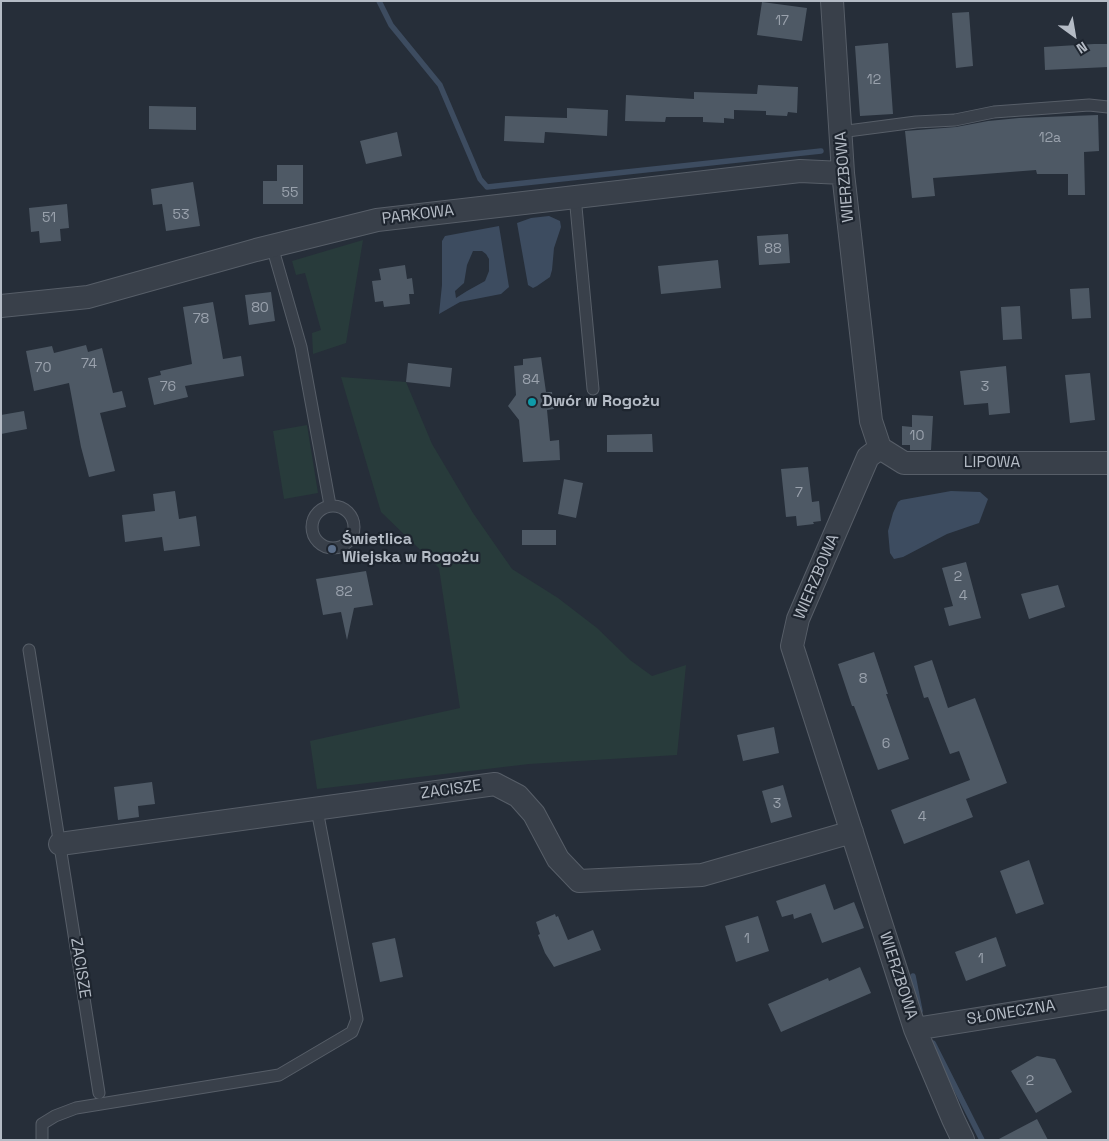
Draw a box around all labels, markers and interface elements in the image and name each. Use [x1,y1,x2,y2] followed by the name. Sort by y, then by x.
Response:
[1049,10,1099,60] north arrow
[775,13,789,29] house number: 17
[1073,38,1091,58] text: N
[867,72,881,88] house number: 12
[1039,130,1061,146] house number: 12a
[831,131,859,223] street label: WIERZBOWA
[282,185,298,201] house number: 55
[381,201,455,229] street label: PARKOWA
[173,207,189,223] house number: 53
[42,210,56,226] house number: 51
[764,241,782,257] house number: 88
[251,300,269,316] house number: 80
[193,311,209,327] house number: 78
[81,356,97,372] house number: 74
[35,360,51,376] house number: 70
[522,372,540,388] house number: 84
[160,379,176,395] house number: 76
[981,379,989,395] house number: 3
[542,392,660,412] place label: Dwór w Rogożu
[526,396,538,408] marker: Dwór w Rogożu
[910,428,924,444] house number: 10
[964,453,1020,473] street label: LIPOWA
[795,485,803,501] house number: 7
[342,530,479,568] place label: Świetlica Wiejska w Rogożu
[790,531,844,623] street label: WIERZBOWA
[326,543,338,555] marker: Świetlica Wiejska w Rogożu
[954,569,962,585] house number: 2
[335,584,353,600] house number: 82
[959,588,967,604] house number: 4
[859,671,867,687] house number: 8
[882,736,890,752] house number: 6
[419,776,483,804] street label: ZACISZE
[773,796,781,812] house number: 3
[918,809,926,825] house number: 4
[875,930,921,1022] street label: WIERZBOWA
[744,931,750,947] house number: 1
[66,936,94,1000] street label: ZACISZE
[978,951,984,967] house number: 1
[965,997,1057,1029] street label: SŁONECZNA
[1026,1073,1034,1089] house number: 2

